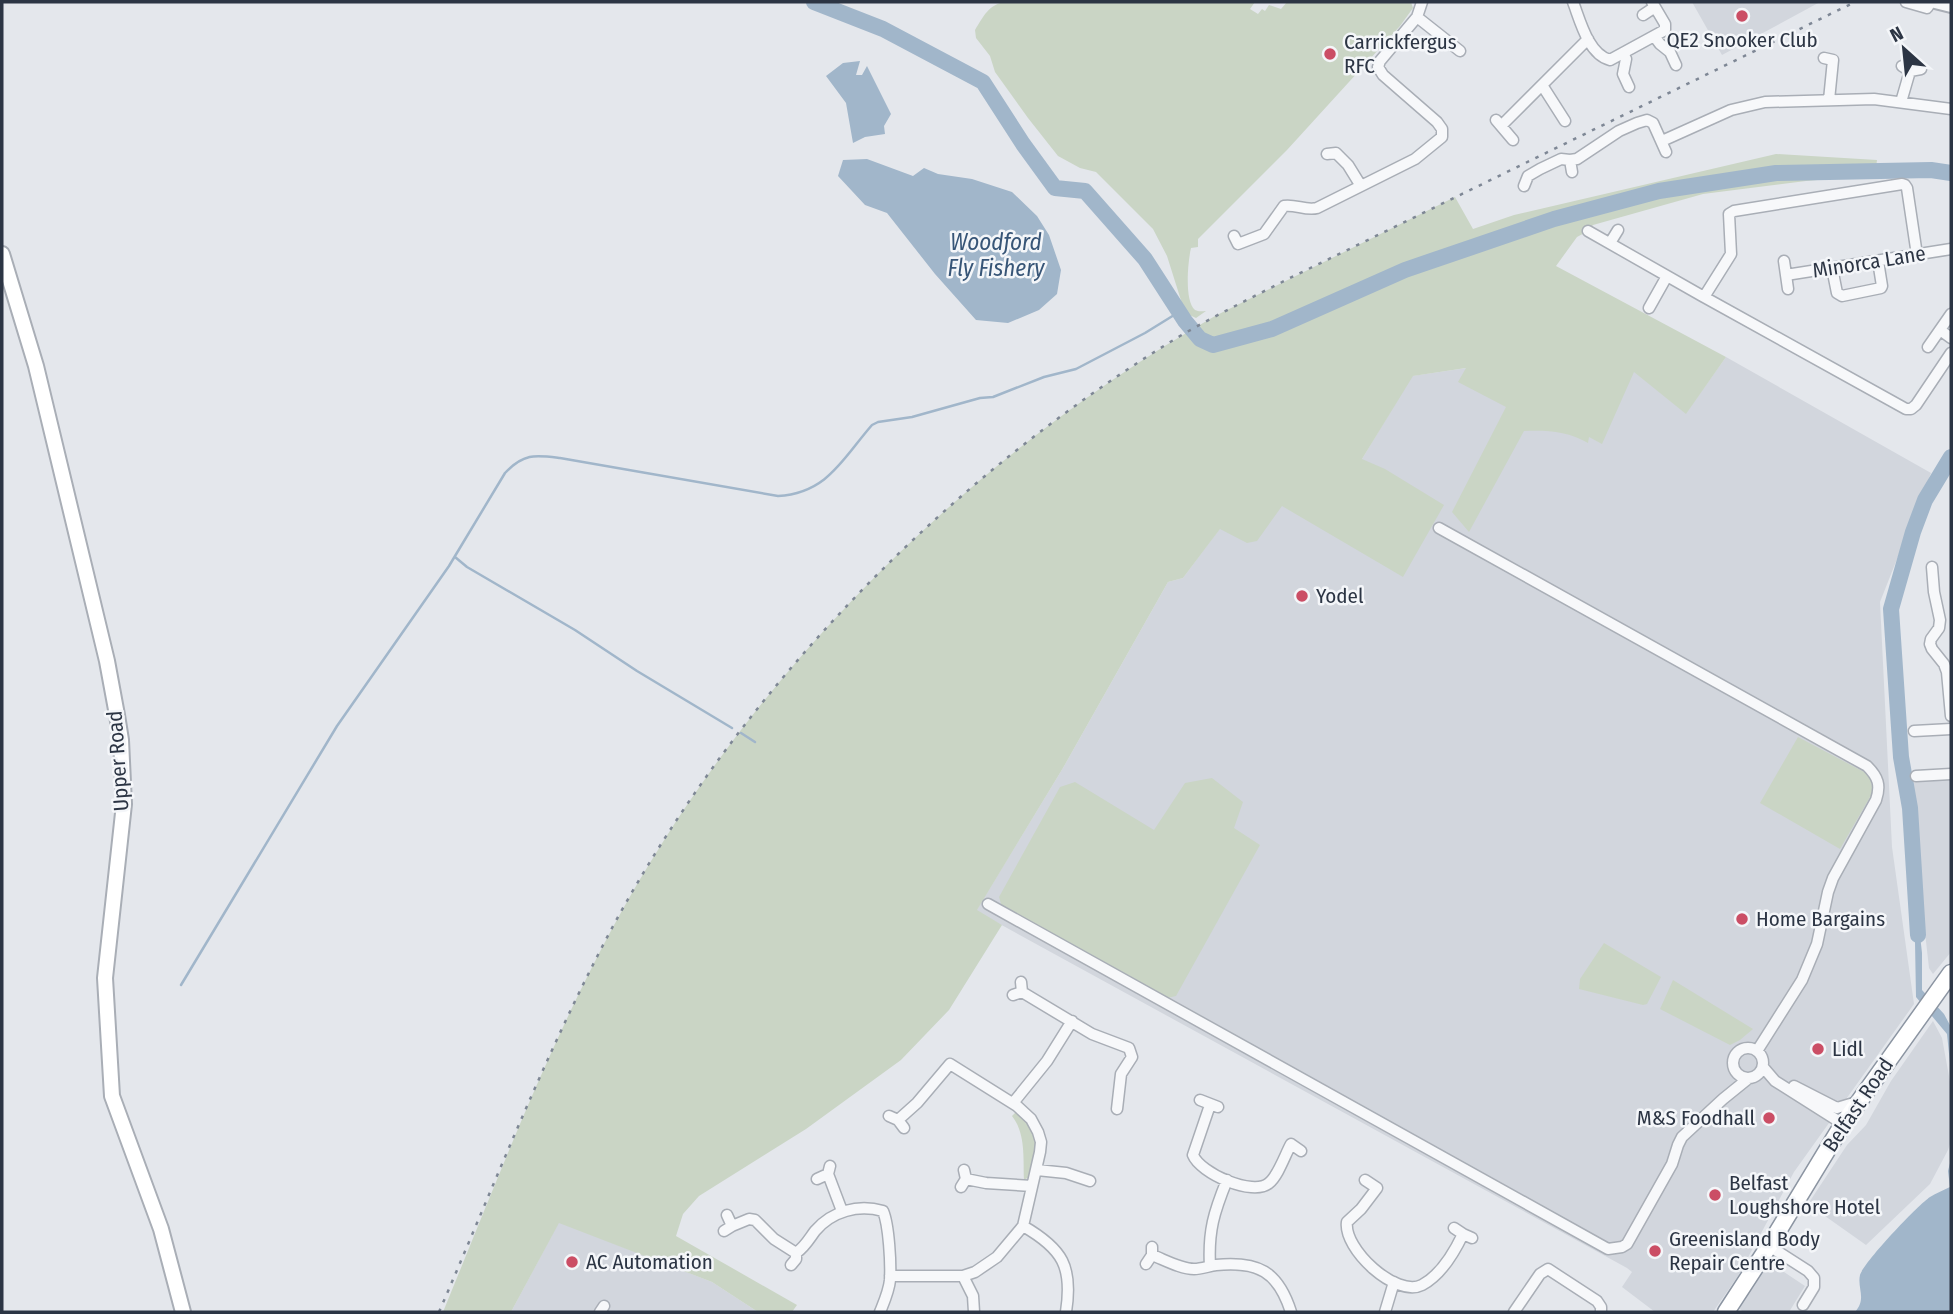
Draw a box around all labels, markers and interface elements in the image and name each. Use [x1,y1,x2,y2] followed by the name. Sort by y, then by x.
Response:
[1734,8,1750,24] marker: QE2 Snooker Club
[1869,14,1939,84] north arrow
[1886,21,1907,47] text: N
[1666,27,1818,53] place label: QE2 Snooker Club
[1344,29,1457,79] place label: Carrickfergus RFC
[1322,46,1338,62] marker: Carrickfergus RFC
[948,228,1045,282] water label: Woodford Fly Fishery
[1811,240,1927,284] street label: Minorca Lane
[1316,583,1364,609] place label: Yodel
[1294,588,1310,604] marker: Yodel
[102,710,134,812] street label: Upper Road
[1756,906,1885,932] place label: Home Bargains
[1734,911,1750,927] marker: Home Bargains
[1832,1036,1864,1062] place label: Lidl
[1810,1041,1826,1057] marker: Lidl
[1817,1053,1899,1157] street label: Belfast Road
[1637,1105,1755,1131] place label: M&S Foodhall
[1761,1110,1777,1126] marker: M&S Foodhall
[1729,1170,1881,1220] place label: Belfast Loughshore Hotel
[1707,1187,1723,1203] marker: Belfast Loughshore Hotel
[1669,1226,1821,1276] place label: Greenisland Body Repair Centre
[1647,1243,1663,1259] marker: Greenisland Body Repair Centre
[586,1249,713,1275] place label: AC Automation
[564,1254,580,1270] marker: AC Automation

